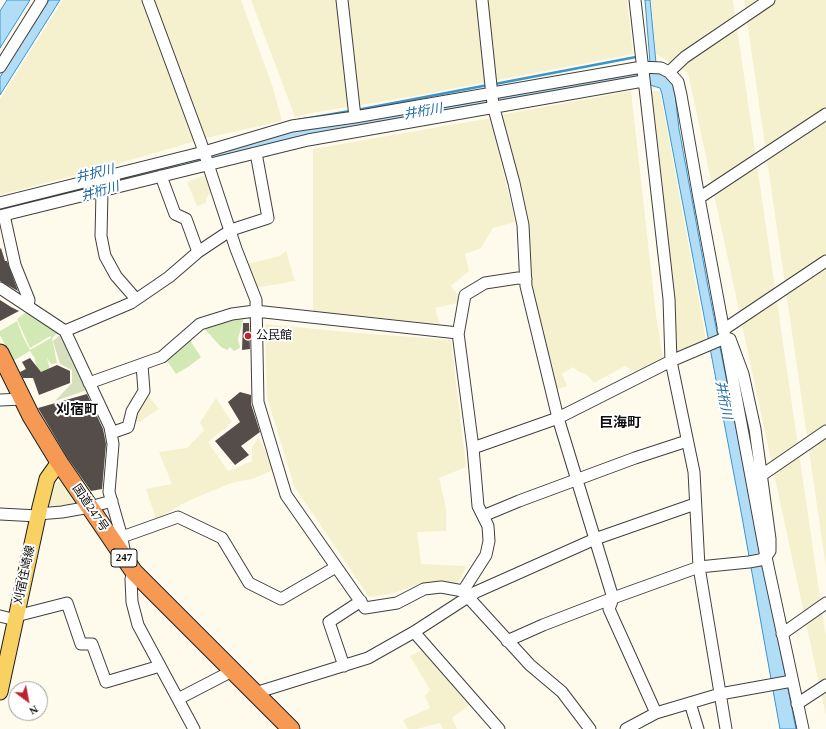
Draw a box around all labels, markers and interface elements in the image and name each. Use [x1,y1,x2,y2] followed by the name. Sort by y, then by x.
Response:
[402,101,444,123] water label: 井桁川
[74,162,116,186] water label: 井択川
[79,179,121,205] water label: 井桁川
[256,329,292,343] place label: 公民館
[243,331,253,341] marker: 公民館
[712,379,734,421] water label: 井桁川
[56,402,98,418] district label: 刈宿町
[599,415,641,431] district label: 巨海町
[69,482,111,534] street label: 国道247号
[12,544,38,606] street label: 刈宿住崎線
[111,549,137,567] road number: 247
[8,681,48,721] north arrow
[27,703,40,718] text: N

